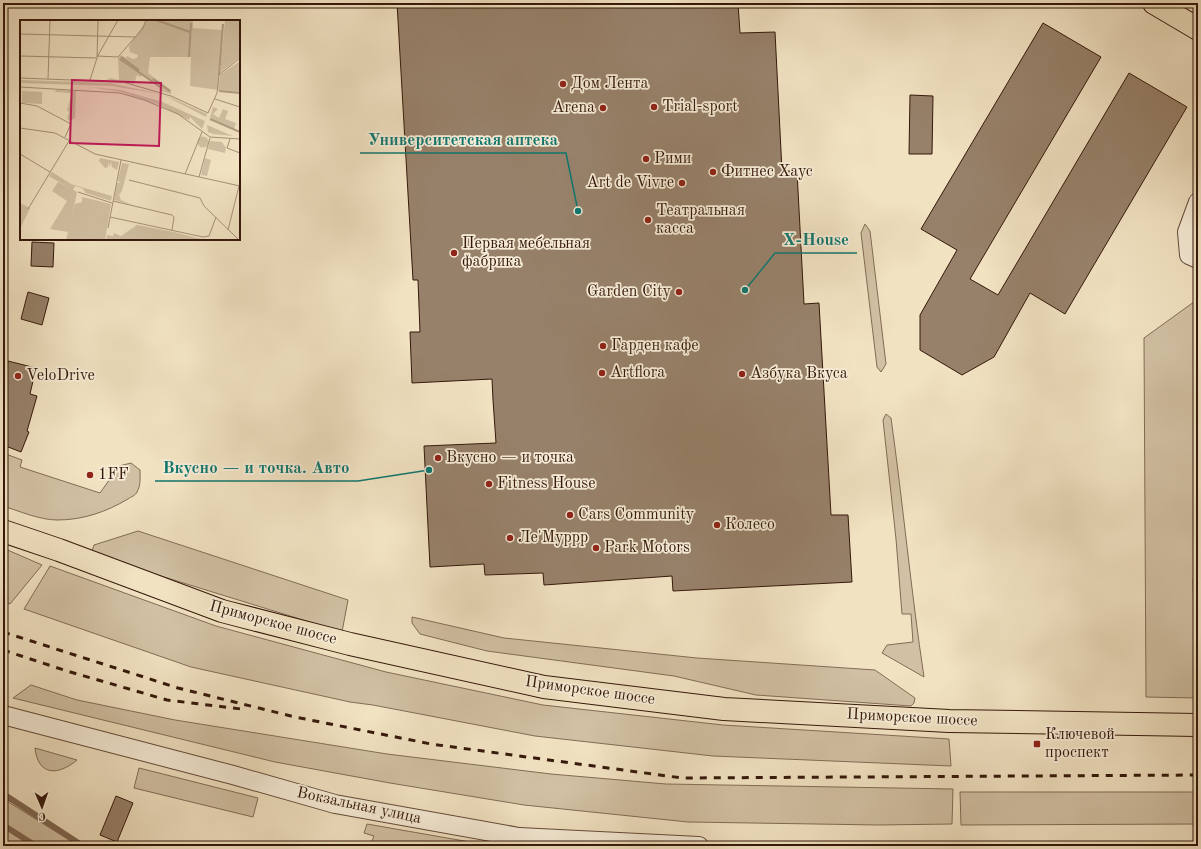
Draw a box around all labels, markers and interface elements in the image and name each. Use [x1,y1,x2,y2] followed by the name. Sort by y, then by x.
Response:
[20,20,240,240] inset map
[571,76,649,92] place label: Дом Лента
[558,79,568,89] marker: Дом Лента
[662,99,738,115] place label: Trial-sport
[552,100,595,116] place label: Arena
[649,102,659,112] marker: Trial-sport
[598,103,608,113] marker: Arena
[360,124,566,153] callout: Университетская аптека
[368,132,559,149] text: Университетская аптека
[654,151,691,167] place label: Рими
[641,154,651,164] marker: Рими
[721,164,813,180] place label: Фитнес Хаус
[708,167,718,177] marker: Фитнес Хаус
[587,175,674,191] place label: Art de Vivre
[677,178,687,188] marker: Art de Vivre
[656,203,745,237] place label: Театральная касса
[643,215,653,225] marker: Театральная касса
[775,224,857,253] callout: X-House
[783,232,849,249] text: X-House
[462,236,590,270] place label: Первая мебельная фабрика
[449,248,459,258] marker: Первая мебельная фабрика
[587,284,672,300] place label: Garden City
[674,287,684,297] marker: Garden City
[611,338,699,354] place label: Гарден кафе
[598,341,608,351] marker: Гарден кафе
[610,365,665,381] place label: Artflora
[750,366,848,382] place label: Азбука Вкуса
[26,368,95,384] place label: VeloDrive
[597,368,607,378] marker: Artflora
[737,369,747,379] marker: Азбука Вкуса
[13,371,23,381] marker: VeloDrive
[446,450,574,466] place label: Вкусно — и точка
[155,452,358,481] callout: Вкусно — и точка. Авто
[433,453,443,463] marker: Вкусно — и точка
[162,460,350,477] text: Вкусно — и точка. Авто
[98,467,129,483] place label: 1FF
[85,470,95,480] marker: 1FF
[497,476,596,492] place label: Fitness House
[484,479,494,489] marker: Fitness House
[578,507,695,523] place label: Cars Community
[565,510,575,520] marker: Cars Community
[725,517,775,533] place label: Колесо
[712,520,722,530] marker: Колесо
[518,530,588,546] place label: Ле'Муррр
[505,533,515,543] marker: Ле'Муррр
[604,540,690,556] place label: Park Motors
[591,543,601,553] marker: Park Motors
[208,598,338,648] street label: Приморское шоссе
[524,674,656,708] street label: Приморское шоссе
[846,707,978,729] street label: Приморское шоссе
[1045,727,1115,761] place label: Ключевой проспект
[1032,739,1042,749] marker: Ключевой проспект
[295,785,423,827] street label: Вокзальная улица
[22,787,62,827] north arrow
[38,810,46,821] text: С

